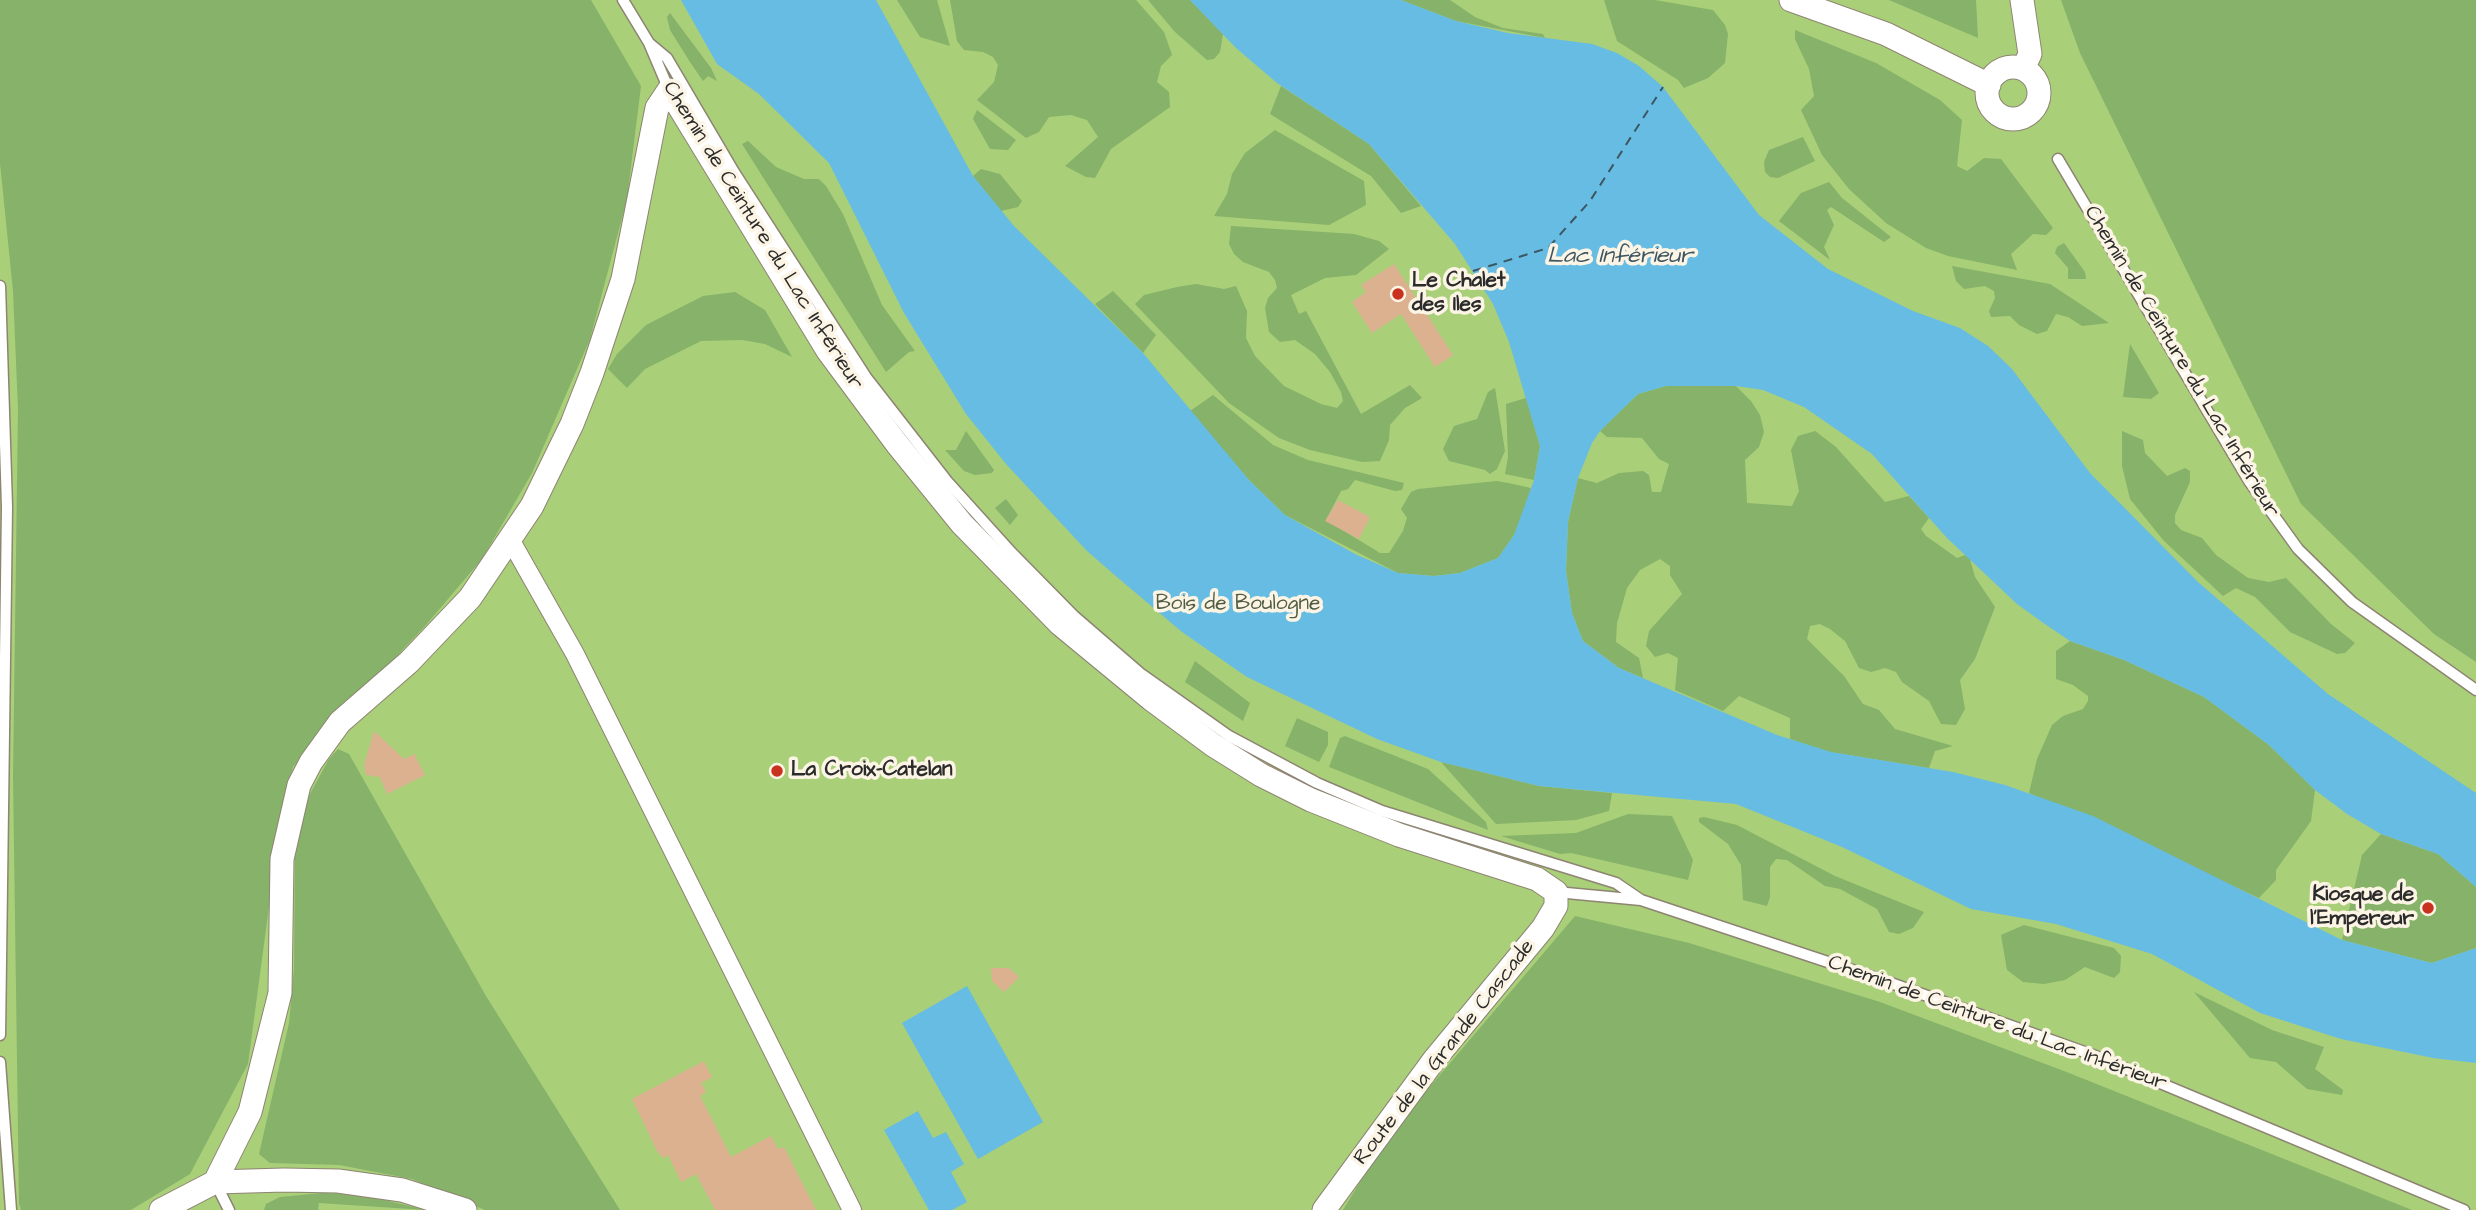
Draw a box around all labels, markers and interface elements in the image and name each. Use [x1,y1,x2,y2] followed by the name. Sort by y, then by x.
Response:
[656,77,868,395] street label: Chemin de Ceinture du Lac Inférieur
[2078,202,2284,522] street label: Chemin de Ceinture du Lac Inférieur
[1547,243,1693,271] water label: Lac Inférieur
[1412,269,1505,319] place label: Le Chalet des Iles
[1390,286,1406,302] marker: Le Chalet des Iles
[1156,592,1320,618] park label: Bois de Boulogne
[791,758,952,784] place label: La Croix-Catelan
[769,763,785,779] marker: La Croix-Catelan
[2310,883,2414,933] place label: Kiosque de l'Empereur
[2420,900,2436,916] marker: Kiosque de l'Empereur
[1349,935,1541,1171] street label: Route de la Grande Cascade
[1824,951,2170,1097] street label: Chemin de Ceinture du Lac Inférieur

